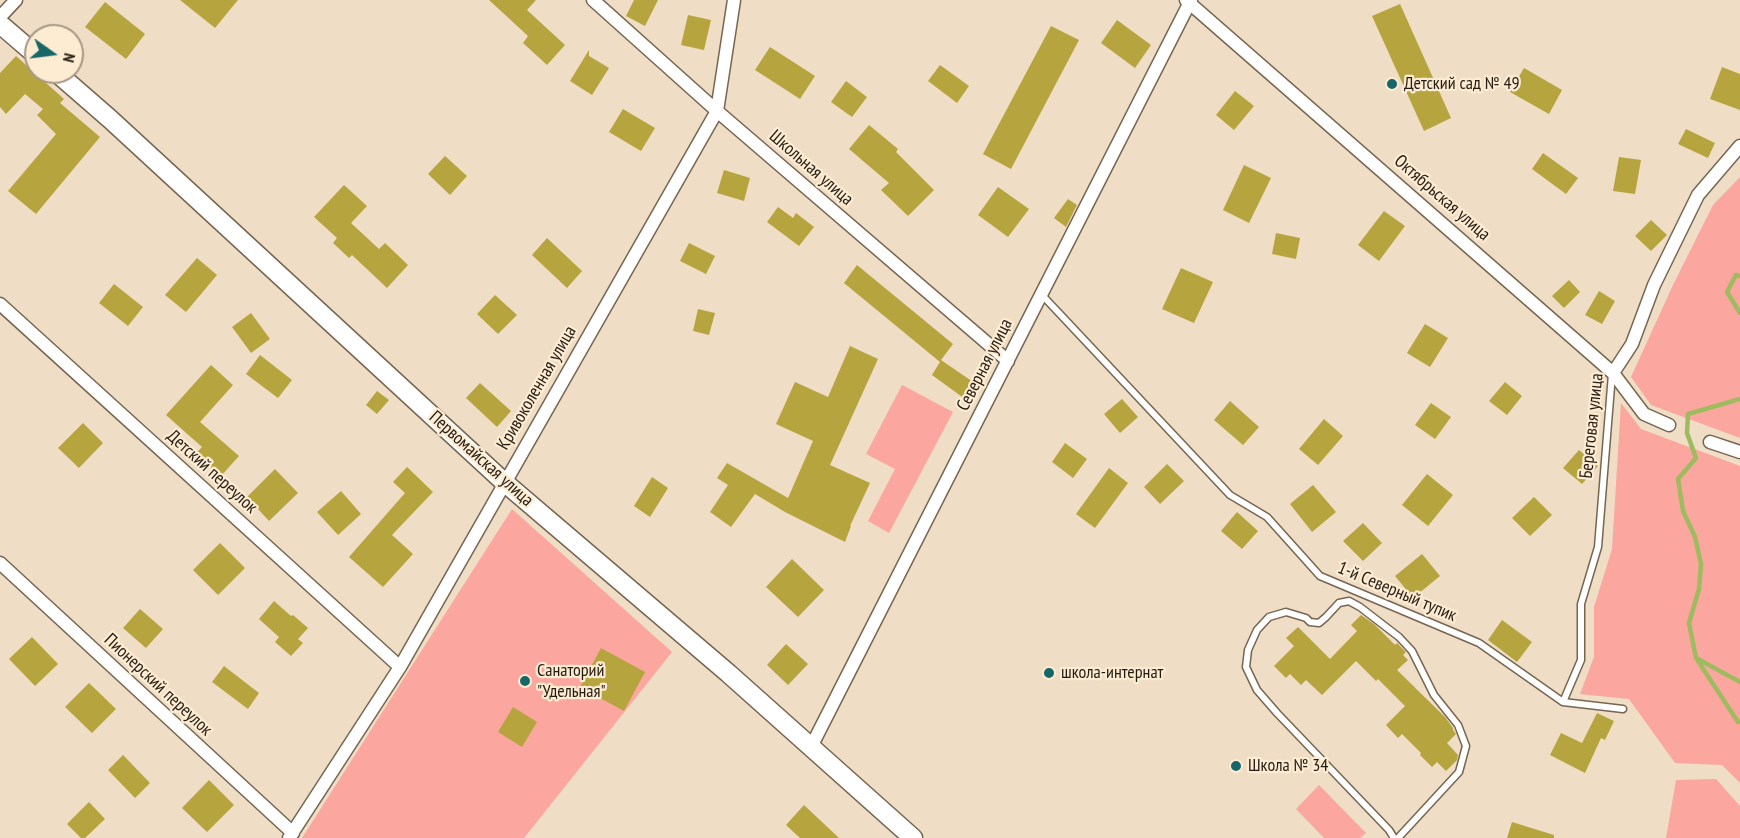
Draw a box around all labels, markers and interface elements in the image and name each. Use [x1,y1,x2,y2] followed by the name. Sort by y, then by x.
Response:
[24,24,84,84] north arrow
[59,51,80,64] text: N
[1404,73,1520,95] place label: Детский сад № 49
[1385,77,1399,91] marker: Детский сад № 49
[765,126,857,210] street label: Школьная улица
[1390,150,1494,246] street label: Октябрьская улица
[953,315,1017,415] street label: Северная улица
[493,322,581,454] street label: Кривоколенная улица
[1576,372,1608,480] street label: Береговая улица
[425,407,537,511] street label: Первомайская улица
[162,426,262,518] street label: Детский переулок
[1334,557,1460,627] street label: 1-й Северный тупик
[99,629,217,741] street label: Пионерский переулок
[537,660,606,702] place label: Санаторий "Удельная"
[1061,662,1163,684] place label: школа-интернат
[1042,666,1056,680] marker: школа-интернат
[518,674,532,688] marker: Санаторий "Удельная"
[1248,755,1328,777] place label: Школа № 34
[1229,759,1243,773] marker: Школа № 34

